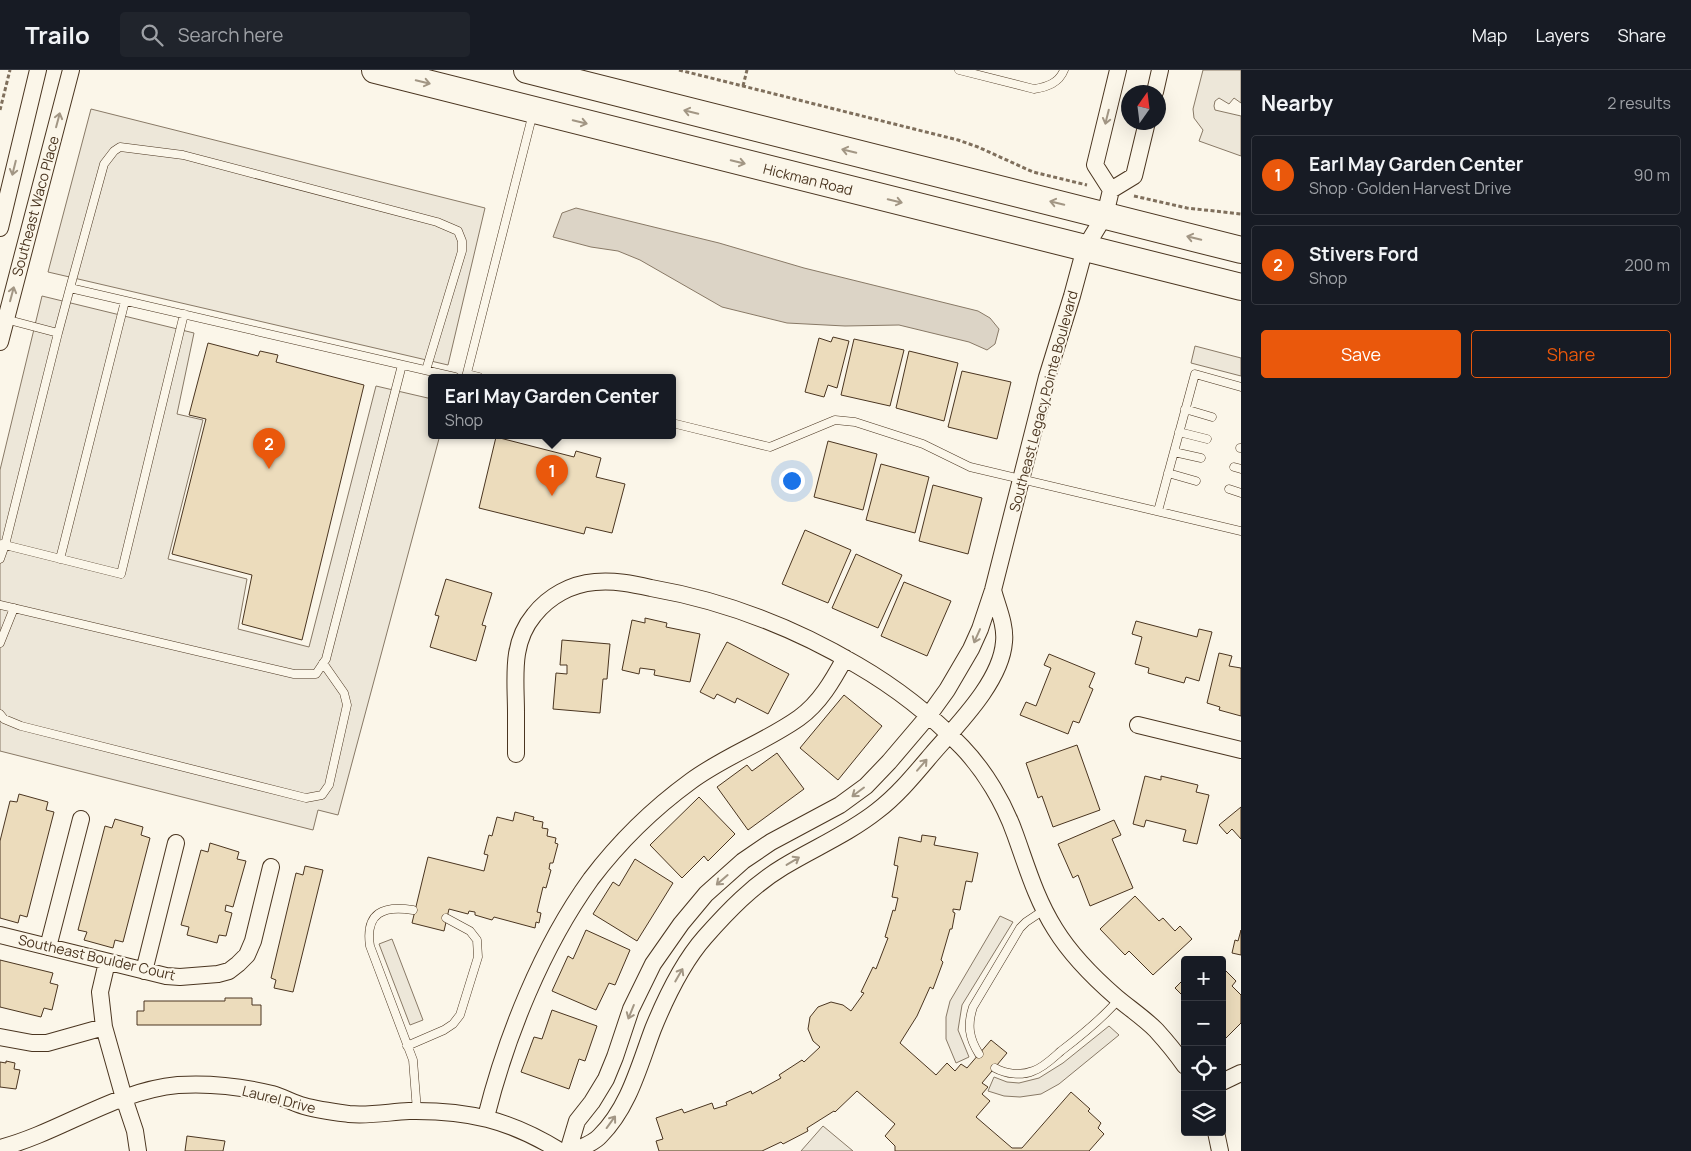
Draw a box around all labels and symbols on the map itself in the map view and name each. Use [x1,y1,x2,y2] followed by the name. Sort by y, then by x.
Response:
[414,78,430,87] one-way arrow
[1121,85,1166,130] north arrow
[684,107,700,116] one-way arrow
[1102,109,1111,125] one-way arrow
[54,113,63,129] one-way arrow
[572,118,588,127] one-way arrow
[7,134,63,278] street label: Southeast Waco Place
[841,146,857,155] one-way arrow
[729,158,745,167] one-way arrow
[761,159,855,199] street label: Hickman Road
[9,160,18,176] one-way arrow
[887,197,903,206] one-way arrow
[1050,198,1066,208] one-way arrow
[1186,233,1202,242] one-way arrow
[8,287,17,303] one-way arrow
[1004,288,1082,514] street label: Southeast Legacy Pointe Boulevard
[253,428,285,469] pin: 2
[536,455,568,496] pin: 1
[779,468,805,494] your location
[972,628,981,643] one-way arrow
[916,759,928,772] one-way arrow
[851,787,865,797] one-way arrow
[785,855,799,865] one-way arrow
[716,874,729,885] one-way arrow
[17,930,178,984] street label: Southeast Boulder Court
[675,968,685,982] one-way arrow
[625,1004,635,1019] one-way arrow
[240,1081,318,1117] street label: Laurel Drive
[606,1115,616,1129] one-way arrow

